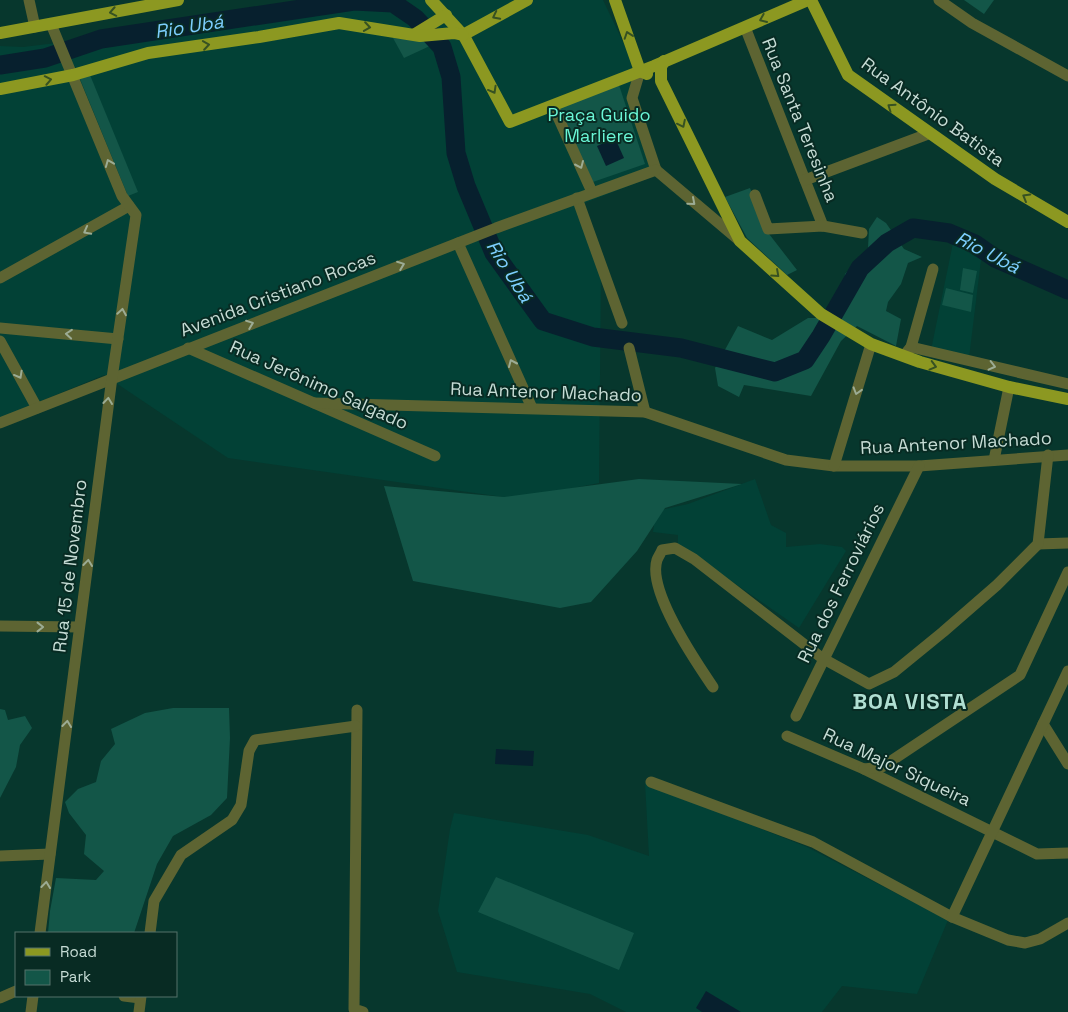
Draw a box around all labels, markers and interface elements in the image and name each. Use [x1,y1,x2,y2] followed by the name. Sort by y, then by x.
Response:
[109,6,118,17] one-way arrow
[153,9,225,44] water label: Rio Ubá
[492,10,501,20] one-way arrow
[759,13,768,24] one-way arrow
[362,21,371,31] one-way arrow
[624,31,634,40] one-way arrow
[757,34,844,205] street label: Rua Santa Teresinha
[203,40,211,51] one-way arrow
[857,52,1010,171] street label: Rua Antônio Batista
[43,75,52,85] one-way arrow
[487,85,497,94] one-way arrow
[547,103,651,147] park label: Praça Guido Marliere
[887,104,897,113] one-way arrow
[676,119,686,128] one-way arrow
[104,159,115,168] one-way arrow
[574,160,584,169] one-way arrow
[1022,194,1031,204] one-way arrow
[687,196,696,205] one-way arrow
[84,225,93,235] one-way arrow
[951,226,1024,279] water label: Rio Ubá
[481,235,539,307] water label: Rio Ubá
[177,246,379,342] street label: Avenida Cristiano Rocas
[397,261,405,271] one-way arrow
[770,268,779,277] one-way arrow
[117,308,127,317] one-way arrow
[245,320,254,330] one-way arrow
[65,329,73,340] one-way arrow
[227,335,412,434] street label: Rua Jerônimo Salgado
[507,359,518,368] one-way arrow
[929,360,938,371] one-way arrow
[988,360,997,371] one-way arrow
[12,369,22,378] one-way arrow
[450,377,642,406] street label: Rua Antenor Machado
[852,386,862,394] one-way arrow
[103,397,113,406] one-way arrow
[860,426,1052,459] street label: Rua Antenor Machado
[47,478,92,654] street label: Rua 15 de Novembro
[792,499,889,666] street label: Rua dos Ferroviários
[82,558,93,566] one-way arrow
[36,622,44,632] one-way arrow
[852,687,968,715] district label: BOA VISTA
[61,719,72,727] one-way arrow
[820,722,975,811] street label: Rua Major Siqueira
[40,881,51,889] one-way arrow
[15,932,178,997] legend
[60,942,97,961] text: Road
[60,967,91,986] text: Park

